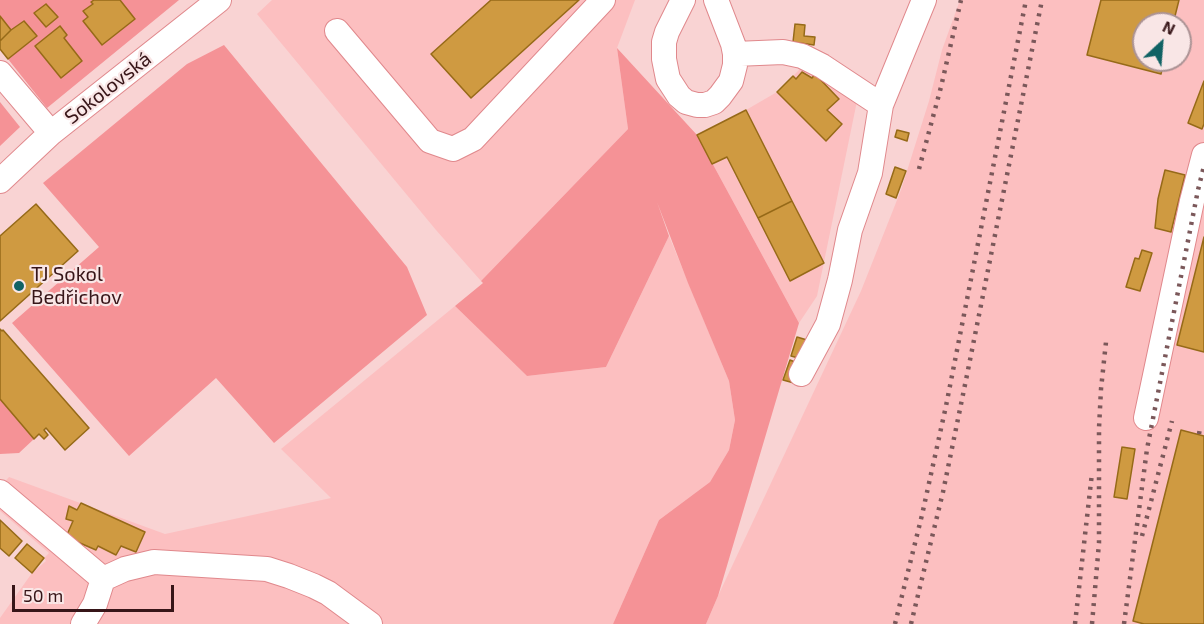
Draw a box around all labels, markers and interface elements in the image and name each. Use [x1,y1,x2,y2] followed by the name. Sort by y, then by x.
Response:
[1132,12,1192,72] north arrow
[1160,16,1179,38] text: N
[60,47,156,129] street label: Sokolovská
[31,262,122,309] place label: TJ Sokol Bedřichov
[12,279,26,293] marker: TJ Sokol Bedřichov
[15,573,177,611] scale bar
[23,584,63,606] text: 50 m

